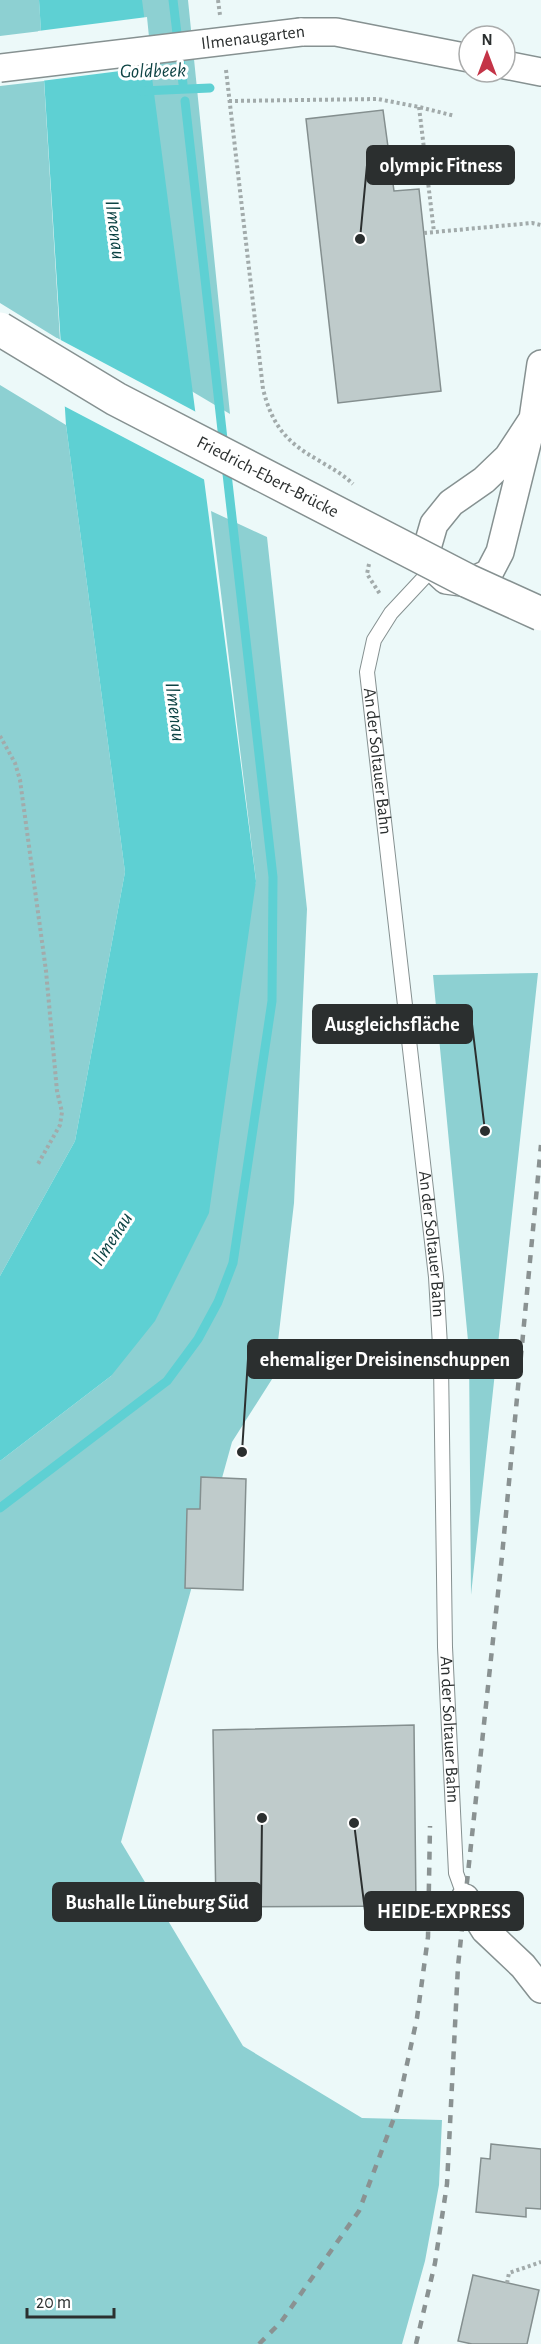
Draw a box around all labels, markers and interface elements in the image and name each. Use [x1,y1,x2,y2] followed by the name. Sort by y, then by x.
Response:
[200,23,306,53] street label: Ilmenaugarten
[457,24,517,84] north arrow
[481,32,493,48] text: N
[120,60,186,82] water label: Goldbeek
[367,146,514,184] callout: olympic Fitness
[380,156,503,176] text: olympic Fitness
[101,199,129,261] water label: Ilmenau
[194,433,341,521] street label: Friedrich-Ebert-Brücke
[161,681,189,743] water label: Ilmenau
[360,687,394,835] street label: An der Soltauer Bahn
[313,1005,472,1043] callout: Ausgleichsfläche
[324,1015,460,1035] text: Ausgleichsfläche
[415,1170,447,1318] street label: An der Soltauer Bahn
[87,1209,137,1269] water label: Ilmenau
[248,1340,522,1378] callout: ehemaliger Dreisinenschuppen
[260,1350,510,1370] text: ehemaliger Dreisinenschuppen
[436,1656,462,1804] street label: An der Soltauer Bahn
[53,1883,261,1921] callout: Bushalle Lüneburg Süd
[365,1892,523,1930] callout: HEIDE-EXPRESS
[65,1893,249,1913] text: Bushalle Lüneburg Süd
[377,1902,511,1922] text: HEIDE-EXPRESS
[27,2281,114,2319] scale bar
[36,2294,71,2312] text: 20 m

